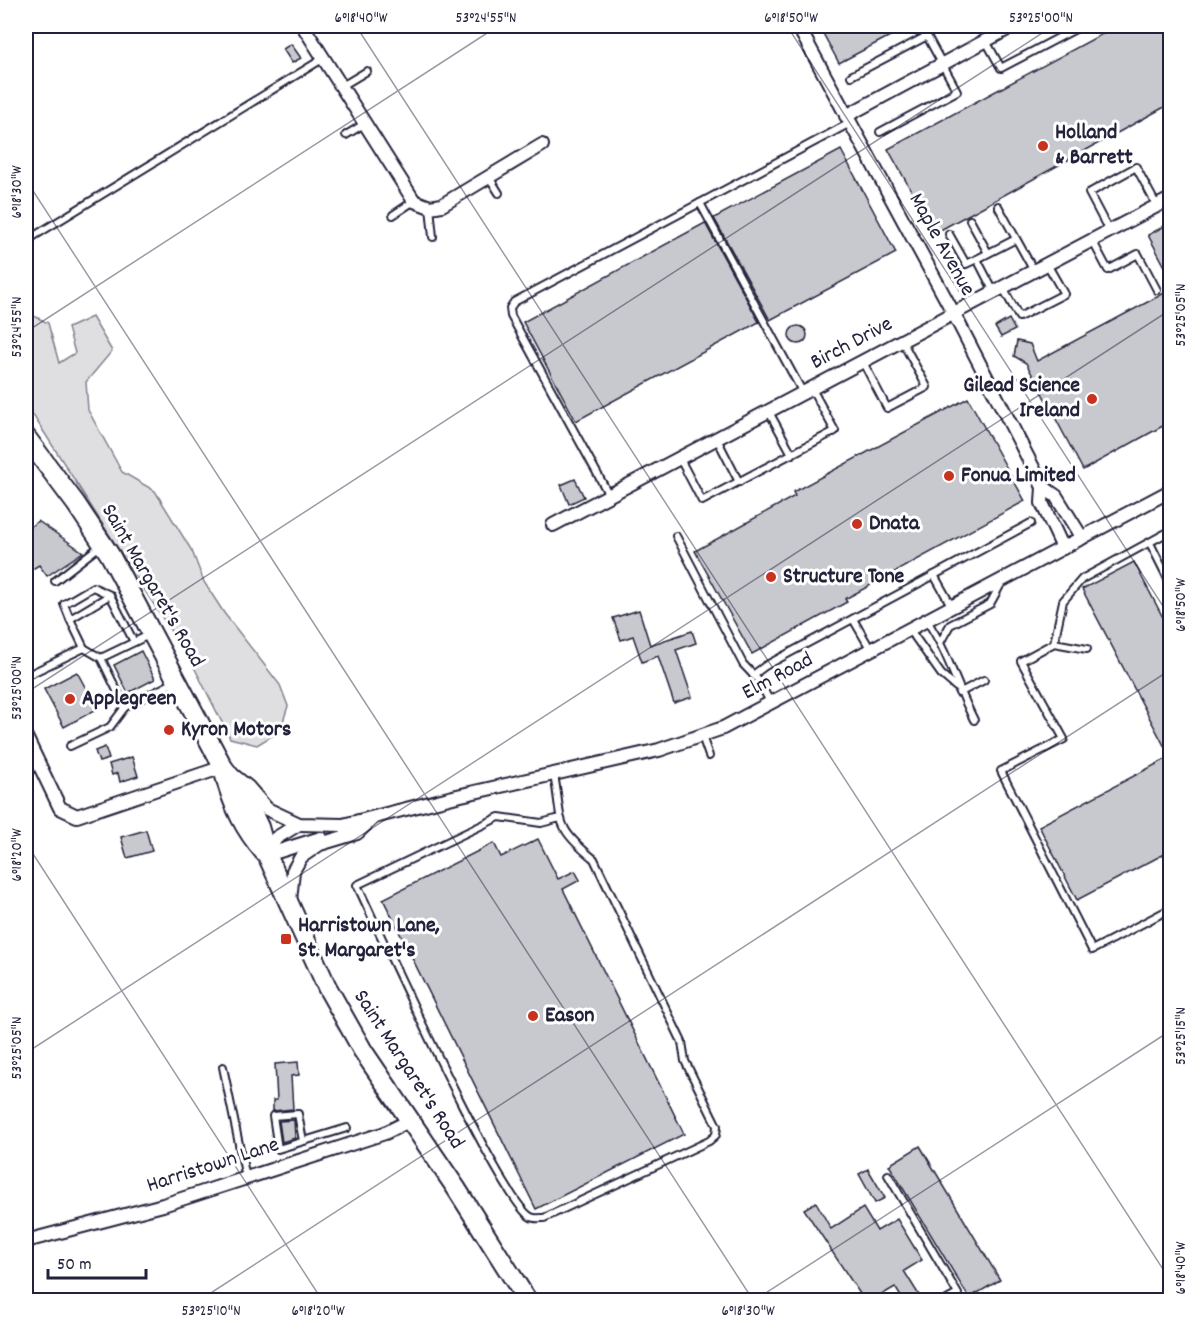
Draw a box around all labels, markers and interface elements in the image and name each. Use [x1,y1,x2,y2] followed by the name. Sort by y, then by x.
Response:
[335,8,388,30] text: 6°18'40"W
[456,8,516,30] text: 53°24'55"N
[764,8,818,30] text: 6°18'50"W
[1009,8,1073,30] text: 53°25'00"N
[1055,118,1134,174] place label: Holland & Barrett
[1036,139,1050,153] marker: Holland & Barrett
[7,165,29,219] text: 6°18'30"W
[900,188,982,302] street label: Maple Avenue
[1171,284,1193,346] text: 53°25'05"N
[7,297,29,357] text: 53°24'55"N
[805,309,899,379] street label: Birch Drive
[963,371,1080,427] place label: Gilead Science Ireland
[1085,392,1099,406] marker: Gilead Science Ireland
[961,461,1076,492] place label: Fonua Limited
[942,469,956,483] marker: Fonua Limited
[92,498,212,674] street label: Saint Margaret's Road
[869,509,920,540] place label: Dnata
[850,517,864,531] marker: Dnata
[783,562,905,593] place label: Structure Tone
[764,570,778,584] marker: Structure Tone
[1171,578,1193,632] text: 6°18'50"W
[737,645,819,709] street label: Elm Road
[7,656,29,720] text: 53°25'00"N
[82,684,177,715] place label: Applegreen
[63,692,77,706] marker: Applegreen
[181,715,291,746] place label: Kyron Motors
[162,723,176,737] marker: Kyron Motors
[7,828,29,882] text: 6°18'20"W
[298,911,440,967] place label: Harristown Lane, St. Margaret's
[279,932,293,946] marker: Harristown Lane, St. Margaret's
[345,984,471,1156] street label: Saint Margaret's Road
[545,1001,595,1032] place label: Eason
[1171,1007,1193,1065] text: 53°25'15"N
[526,1009,540,1023] marker: Eason
[7,1017,29,1079] text: 53°25'05"N
[143,1130,283,1202] street label: Harristown Lane
[1171,1241,1193,1294] text: 6°18'40"W
[48,1242,146,1280] scale bar
[57,1253,92,1278] text: 50 m
[181,1301,241,1323] text: 53°25'10"N
[291,1301,345,1323] text: 6°18'20"W
[721,1301,775,1323] text: 6°18'30"W

